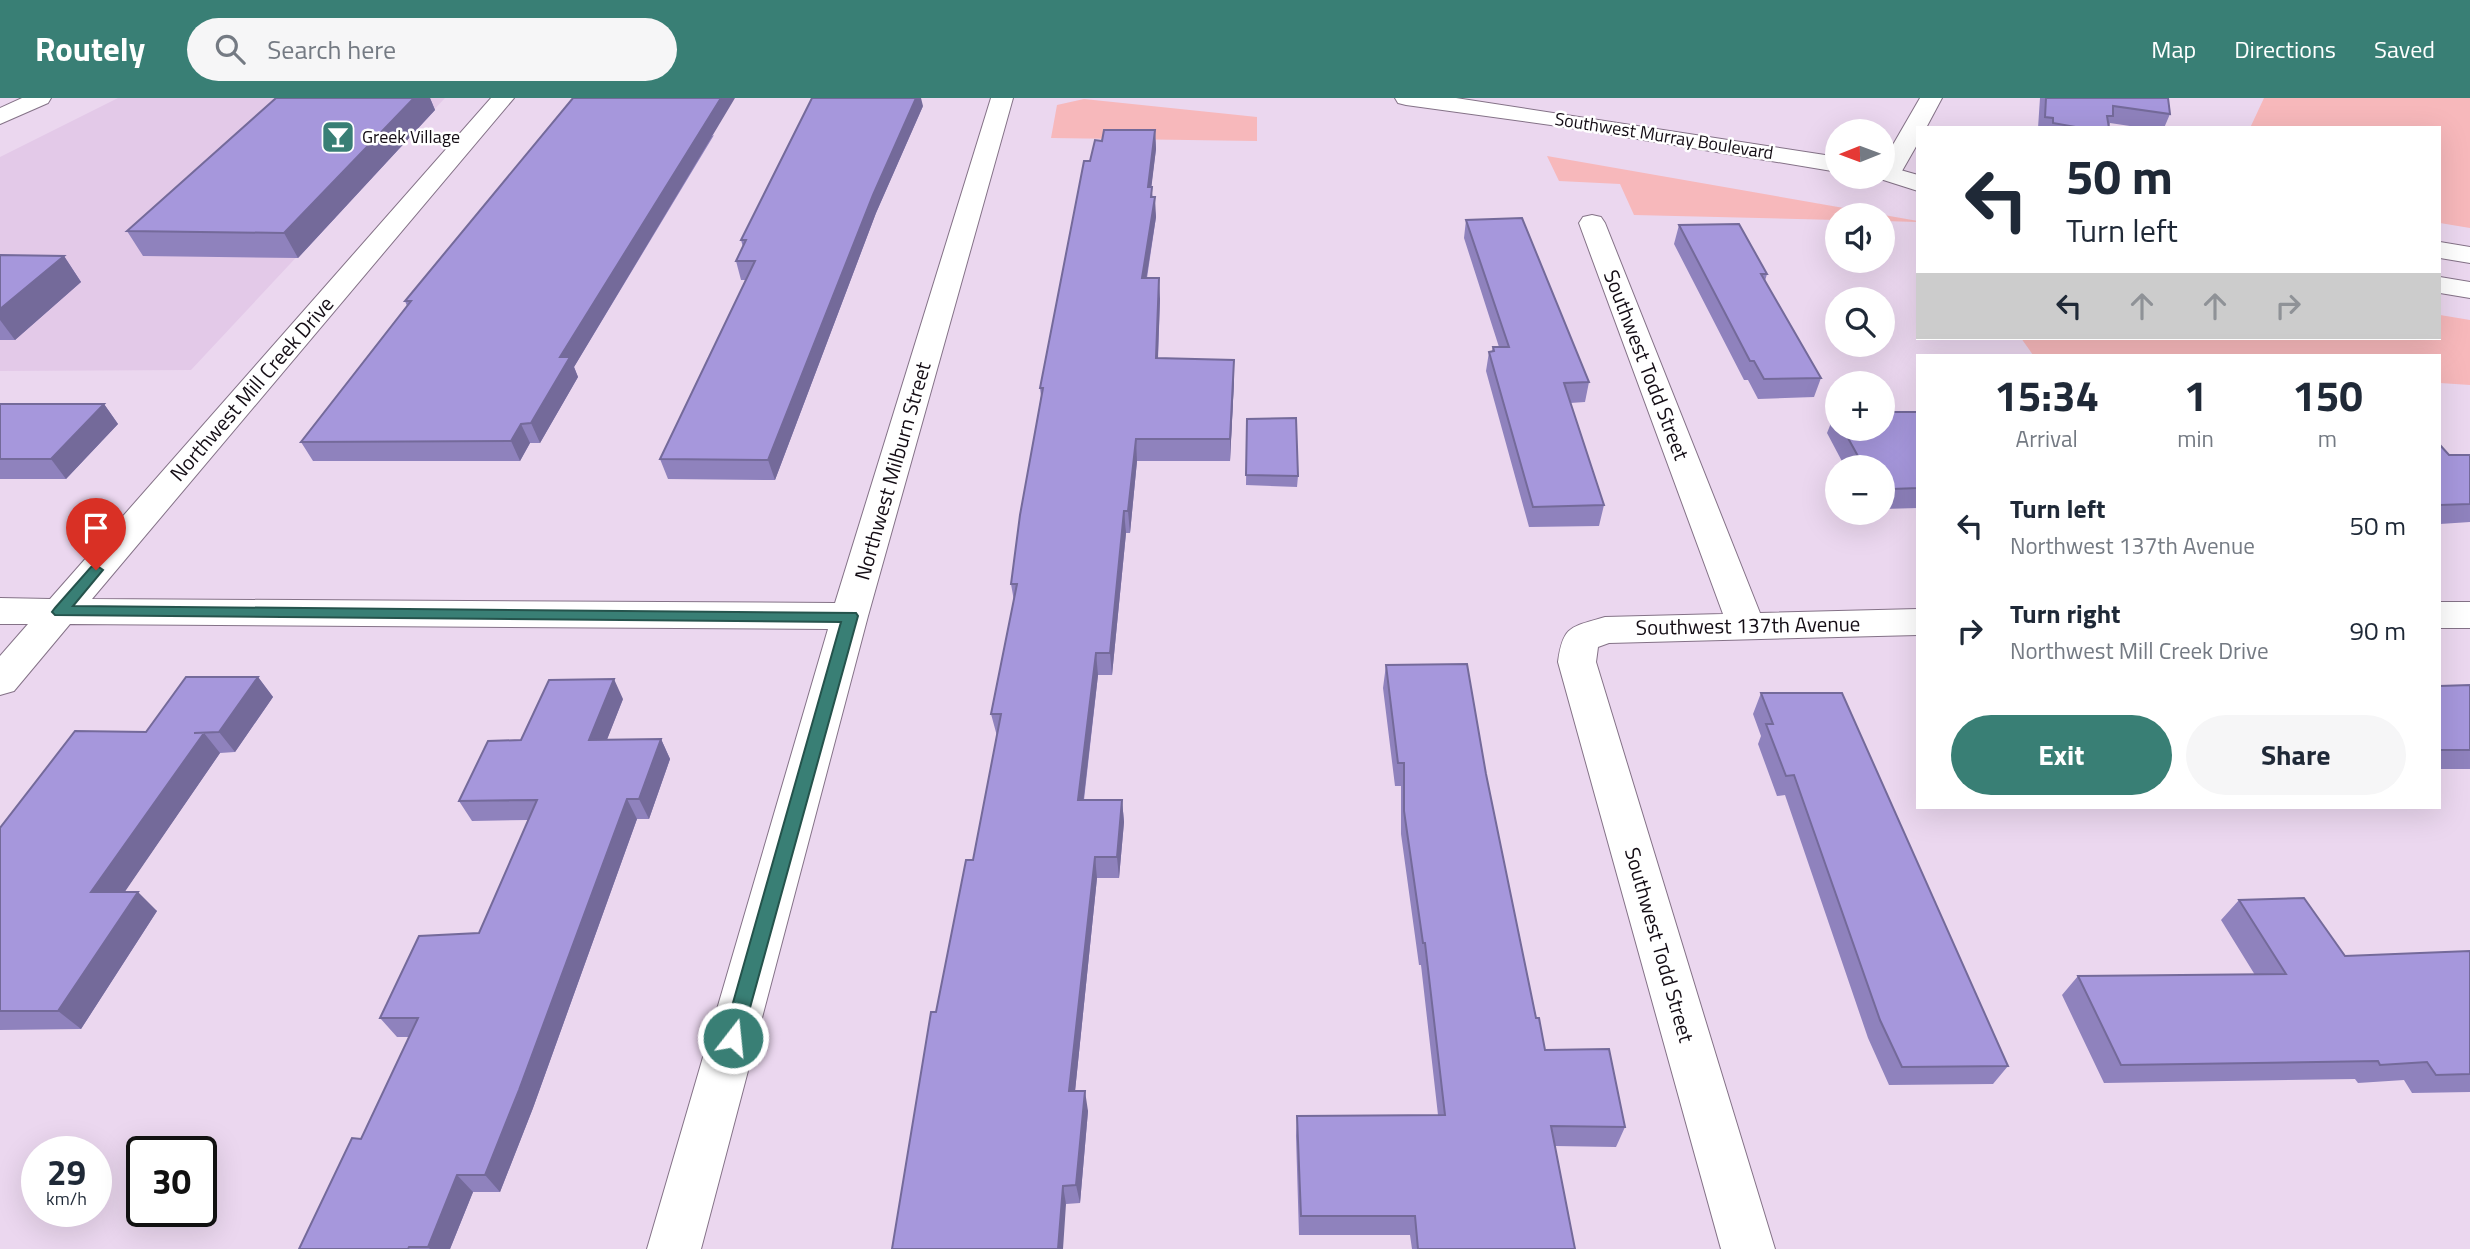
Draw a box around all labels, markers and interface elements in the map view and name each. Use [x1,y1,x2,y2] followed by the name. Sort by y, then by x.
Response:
[187,18,677,81] search box
[35,24,145,74] text: Routely
[211,30,249,68] icon: search
[267,30,396,69] text: Search here
[2151,31,2196,67] text: Map
[2234,31,2336,67] text: Directions
[2374,31,2435,67] text: Saved
[1553,105,1775,166] street label: Southwest Murray Boulevard
[319,118,357,156] bar icon: Greek Village
[1825,119,1895,189] north arrow
[1825,119,1895,525] map controls
[362,123,460,150] place label: Greek Village
[2066,138,2173,213] text: 50 m
[1951,154,2042,245] icon: left
[1825,203,1895,273] button: sound
[2066,206,2178,254] text: Turn left
[1596,265,1698,465] street label: Southwest Todd Street
[1825,287,1895,357] button: search
[2050,287,2088,325] icon: left
[2123,287,2161,325] icon: ahead
[2196,287,2234,325] icon: ahead
[2269,287,2307,325] icon: right
[162,289,341,488] street label: Northwest Mill Creek Drive
[846,357,939,584] street label: Northwest Milburn Street
[1994,363,2099,427] text: 15:34
[2184,363,2207,427] text: 1
[2292,363,2363,427] text: 150
[1825,371,1895,441] button: +
[2015,421,2078,456] text: Arrival
[2177,421,2214,456] text: min
[2318,421,2337,456] text: m
[1825,455,1895,525] button: −
[2010,489,2105,528] text: Turn left
[66,498,126,570] pin
[2349,506,2406,545] text: 50 m
[1951,507,1989,545] icon: left
[77,509,115,547] icon: arrive
[2010,528,2255,563] text: Northwest 137th Avenue
[2010,594,2121,633] text: Turn right
[1635,607,1861,643] street label: Southwest 137th Avenue
[2349,611,2406,650] text: 90 m
[1951,612,1989,650] icon: right
[2010,633,2269,668] text: Northwest Mill Creek Drive
[1951,715,2172,795] button: Exit
[2186,715,2406,795] button: Share
[1617,843,1703,1047] street label: Southwest Todd Street
[696,1001,770,1075] position arrow
[126,1136,217,1227] speed limit sign: 30
[47,1145,86,1199] text: 29
[46,1185,87,1212] text: km/h

